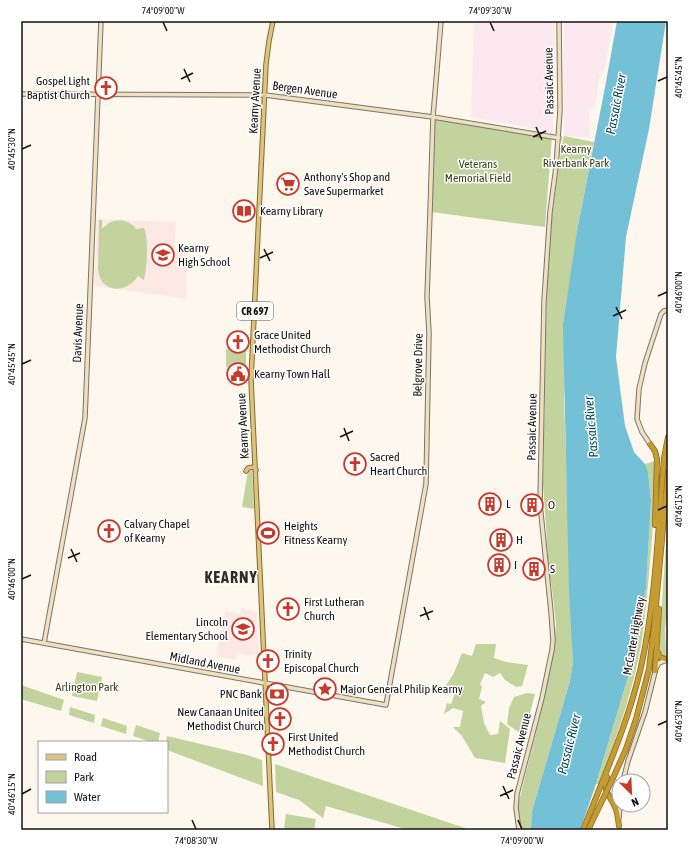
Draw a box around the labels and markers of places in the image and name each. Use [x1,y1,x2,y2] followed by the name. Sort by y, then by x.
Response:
[27,74,91,102] place label: Gospel Light Baptist Church
[93,75,119,101] church icon: Gospel Light Baptist Church
[304,170,390,198] place label: Anthony's Shop and Save Supermarket
[275,171,301,197] supermarket icon: Anthony's Shop and Save Supermarket
[231,198,257,224] library icon: Kearny Library
[260,204,323,218] place label: Kearny Library
[178,241,231,269] place label: Kearny High School
[150,242,176,268] school or university icon: Kearny High School
[254,328,331,356] place label: Grace United Methodist Church
[225,329,251,355] church icon: Grace United Methodist Church
[225,361,251,387] public building icon: Kearny Town Hall
[254,367,331,381] place label: Kearny Town Hall
[370,450,427,478] place label: Sacred Heart Church
[342,451,368,477] church icon: Sacred Heart Church
[477,491,503,517] building icon: L
[519,492,545,518] building icon: O
[506,497,511,511] place label: L
[548,498,555,512] place label: O
[124,517,191,545] place label: Calvary Chapel of Kearny
[96,518,122,544] church icon: Calvary Chapel of Kearny
[284,519,347,547] place label: Heights Fitness Kearny
[255,520,281,546] sports icon: Heights Fitness Kearny
[488,527,514,553] building icon: H
[516,533,523,547] place label: H
[486,552,512,578] building icon: I
[521,556,547,582] building icon: S
[514,558,517,572] place label: I
[550,562,555,576] place label: S
[304,595,364,623] place label: First Lutheran Church
[275,596,301,622] church icon: First Lutheran Church
[146,615,229,643] place label: Lincoln Elementary School
[230,616,256,642] school or university icon: Lincoln Elementary School
[284,647,359,675] place label: Trinity Episcopal Church
[255,648,281,674] church icon: Trinity Episcopal Church
[312,676,338,702] place icon: Major General Philip Kearny
[264,681,290,707] bank icon: PNC Bank
[340,682,463,696] place label: Major General Philip Kearny
[220,687,263,701] place label: PNC Bank
[177,705,264,733] place label: New Canaan United Methodist Church
[267,706,293,732] church icon: New Canaan United Methodist Church
[288,730,365,758] place label: First United Methodist Church
[260,731,286,757] church icon: First United Methodist Church

